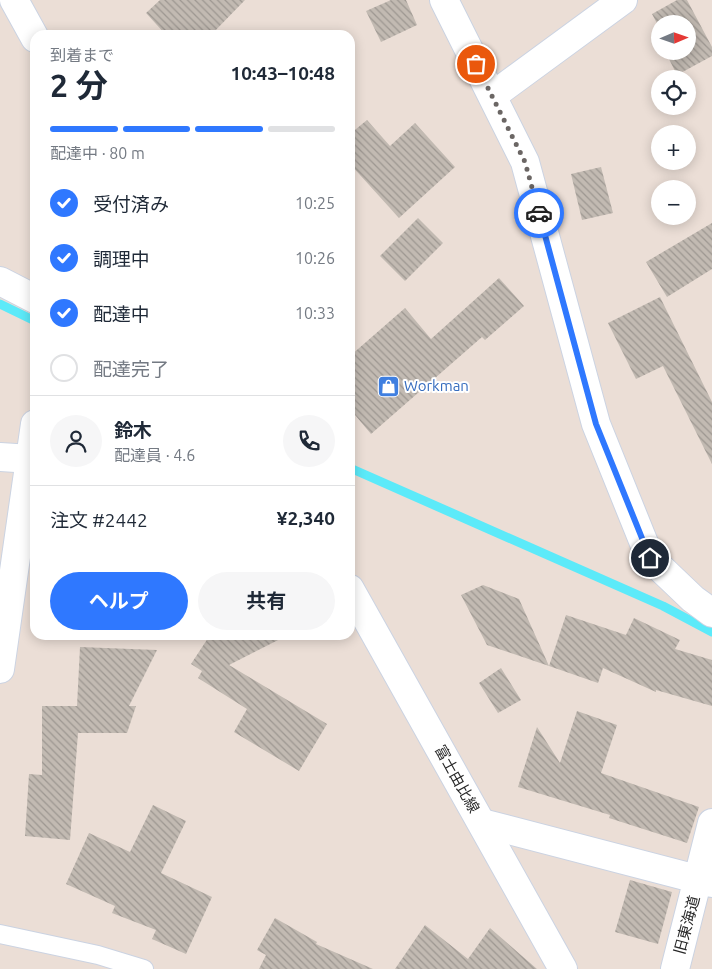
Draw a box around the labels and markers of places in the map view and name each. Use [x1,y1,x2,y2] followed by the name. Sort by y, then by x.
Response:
[455,43,497,85] pin
[376,374,400,398] shop icon: Workman
[404,377,469,394] place label: Workman
[629,537,671,579] pin

